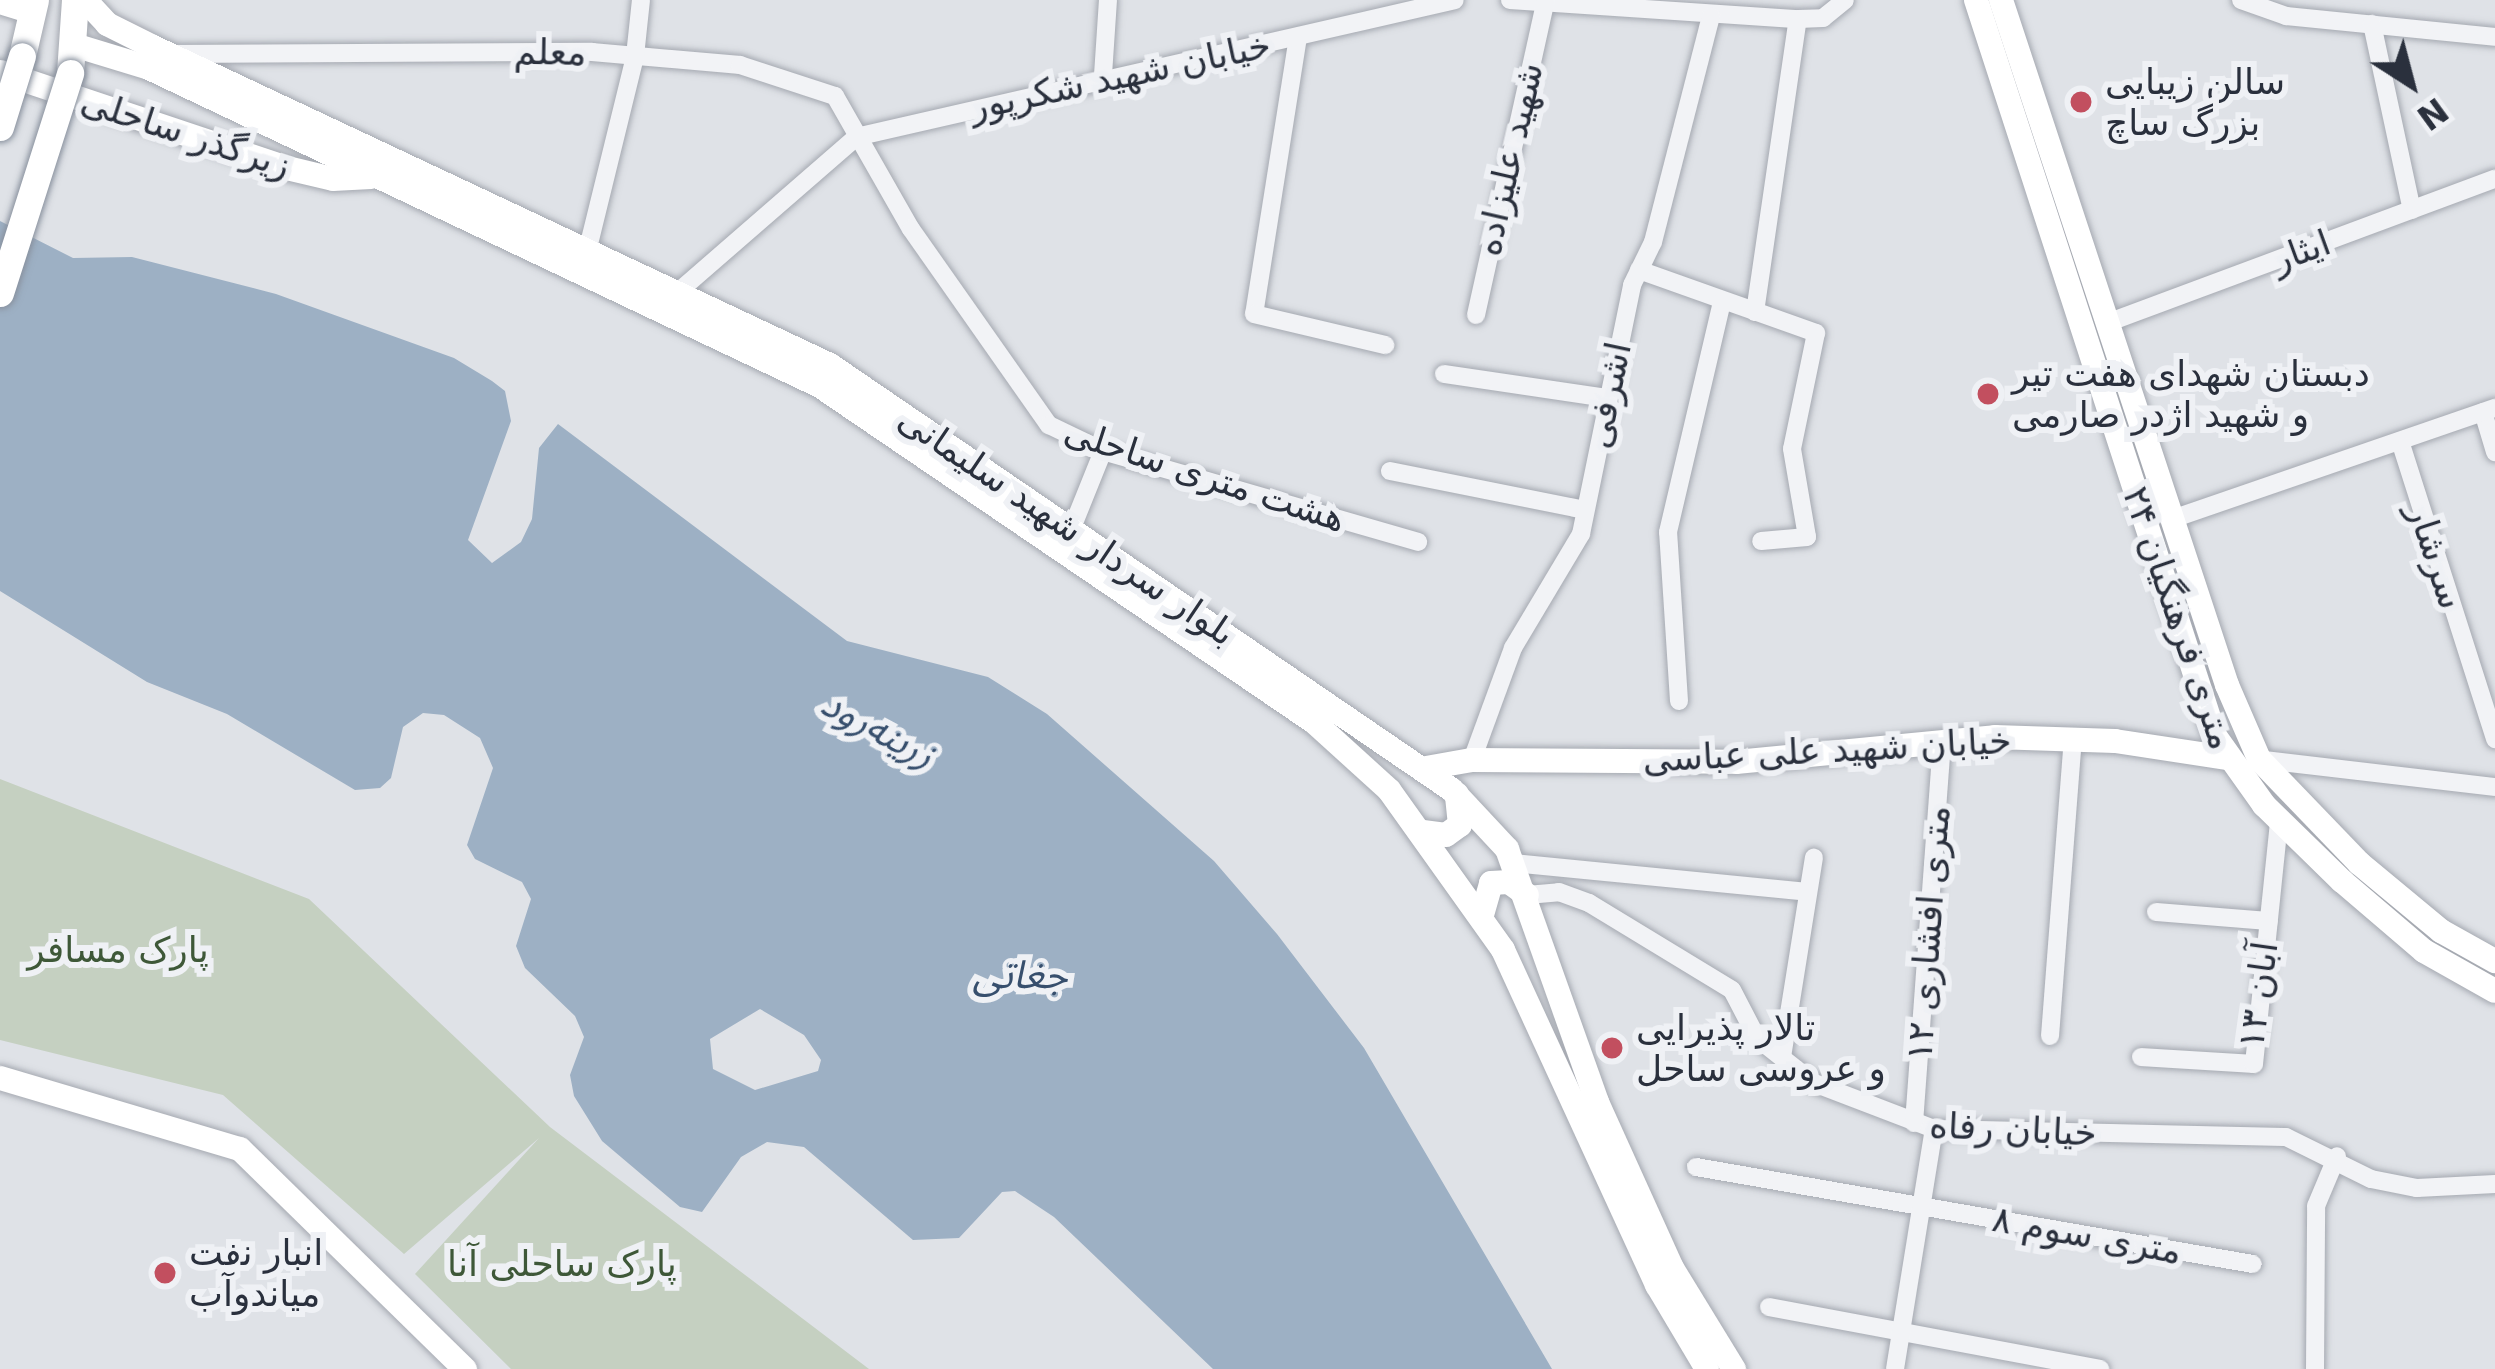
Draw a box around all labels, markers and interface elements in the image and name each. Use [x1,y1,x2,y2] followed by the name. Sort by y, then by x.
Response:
[965,23,1275,129] street label: خیابان شهید شکرپور
[2351,24,2471,144] north arrow
[513,30,587,74] street label: معلم
[1466,58,1552,260] street label: شهید علیزاده
[2105,59,2285,144] place label: سالن زیبایی بزرگ ساچ
[76,79,296,187] street label: زیرگذر ساحلی
[2068,89,2094,115] marker: سالن زیبایی بزرگ ساچ
[2410,90,2455,137] text: N
[2266,221,2336,281] street label: ایثار
[1576,338,1640,452] street label: اشرفی
[2012,351,2370,436] place label: دبستان شهدای هفت تیر و شهید اژدر صارمی
[1975,381,2001,407] marker: دبستان شهدای هفت تیر و شهید اژدر صارمی
[890,397,1244,655] street label: بلوار سردار شهید سلیمانی
[1059,409,1351,541] street label: هشت متری ساحلی
[2114,481,2244,755] street label: ۲۴ متری فرهنگیان
[2399,498,2473,614] street label: سرشار
[813,680,943,778] water label: زرینه‌رود
[1641,719,2013,781] street label: خیابان شهید علی عباسی
[1898,804,1958,1062] street label: ۱۲ متری افشاری
[27,928,209,972] park label: پارک مسافر
[2229,939,2287,1051] street label: ۱۳ آبان
[972,952,1068,998] water label: جغاتی
[1636,1005,1886,1090] place label: تالار پذیرایی و عروسی ساحل
[1599,1035,1625,1061] marker: تالار پذیرایی و عروسی ساحل
[1928,1103,2098,1155] street label: خیابان رفاه
[1989,1197,2185,1273] street label: ۸ متری سوم
[189,1230,323,1315] place label: انبار نفت میاندوآب
[447,1242,677,1286] park label: پارک ساحلی آنا
[152,1260,178,1286] marker: انبار نفت میاندوآب

